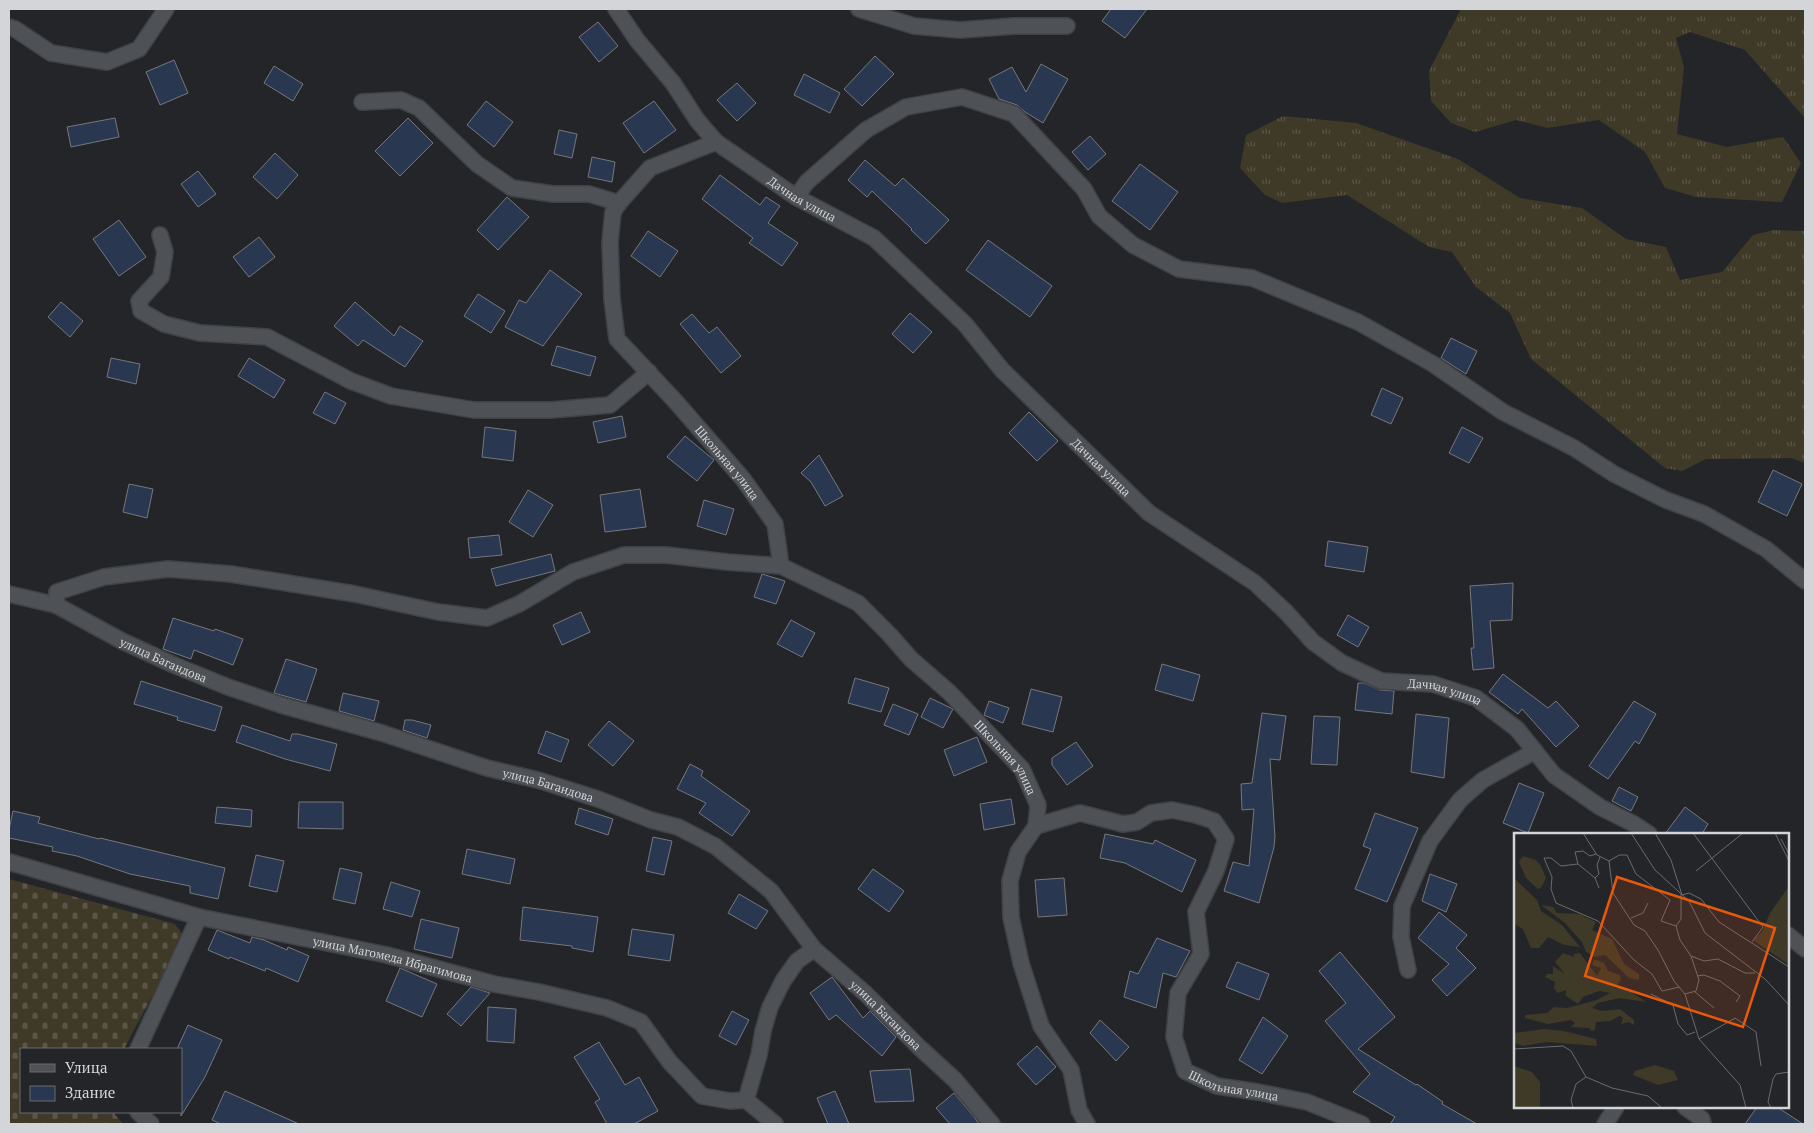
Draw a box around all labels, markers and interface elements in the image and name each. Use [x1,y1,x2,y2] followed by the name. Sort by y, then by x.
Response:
[765,173,839,224] street label: Дачная улица
[692,422,763,503] street label: Школьная улица
[1069,435,1134,499] street label: Дачная улица
[117,633,209,685] street label: улица Багандова
[1407,675,1486,708] street label: Дачная улица
[972,717,1040,797] street label: Школьная улица
[500,764,596,805] street label: улица Багандова
[1514,833,1789,1108] inset map
[311,933,474,985] street label: улица Магомеда Ибрагимова
[847,976,925,1053] street label: улица Багандова
[20,1048,182,1113] legend
[65,1057,108,1077] text: Улица
[1187,1066,1280,1104] street label: Школьная улица
[65,1082,115,1102] text: Здание

